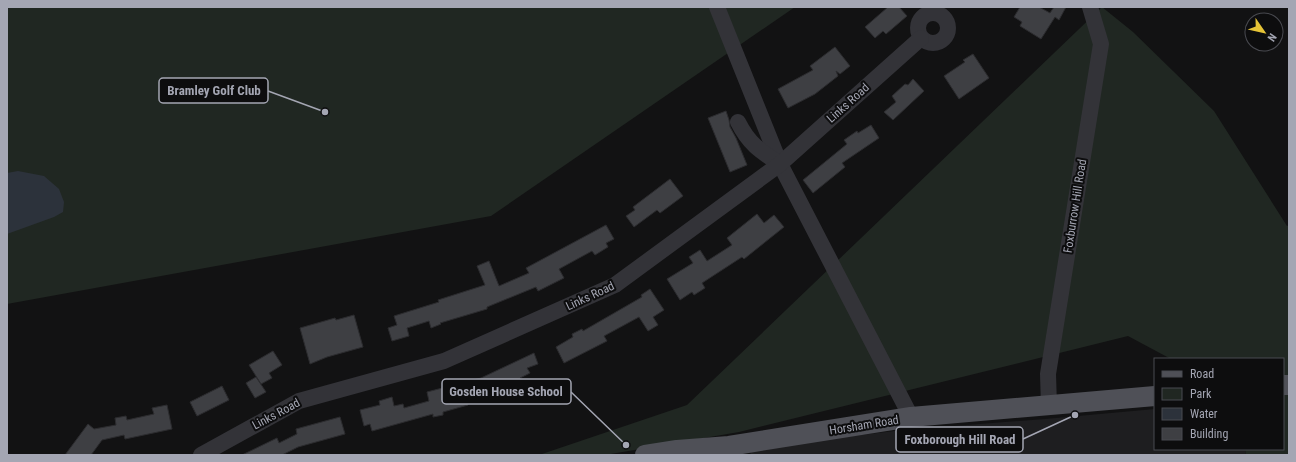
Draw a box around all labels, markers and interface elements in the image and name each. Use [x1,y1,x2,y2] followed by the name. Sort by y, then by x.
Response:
[1244,12,1284,52] north arrow
[1264,31,1279,44] text: N
[159,78,268,103] callout: Bramley Golf Club
[824,80,872,126] street label: Links Road
[167,83,261,98] text: Bramley Golf Club
[1061,158,1089,254] street label: Foxburrow Hill Road
[563,279,617,313] street label: Links Road
[1154,358,1284,450] legend
[1190,367,1214,381] text: Road
[442,379,571,404] callout: Gosden House School
[449,384,563,399] text: Gosden House School
[1190,387,1212,401] text: Park
[250,396,302,432] street label: Links Road
[1190,407,1218,421] text: Water
[828,413,900,437] street label: Horsham Road
[896,427,1023,452] callout: Foxborough Hill Road
[1190,427,1228,441] text: Building
[904,432,1016,447] text: Foxborough Hill Road

